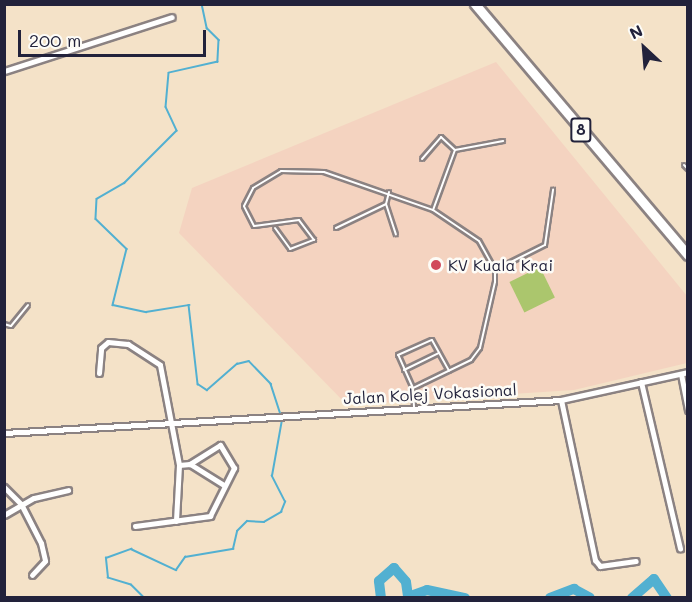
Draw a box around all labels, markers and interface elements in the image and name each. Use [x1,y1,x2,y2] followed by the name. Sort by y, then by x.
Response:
[21,18,208,56] scale bar
[614,18,674,78] north arrow
[626,19,646,43] text: N
[29,28,81,52] text: 200 m
[569,118,593,142] road number: 8
[448,255,553,275] place label: KV Kuala Krai
[429,258,443,272] marker: KV Kuala Krai
[343,380,517,408] street label: Jalan Kolej Vokasional

